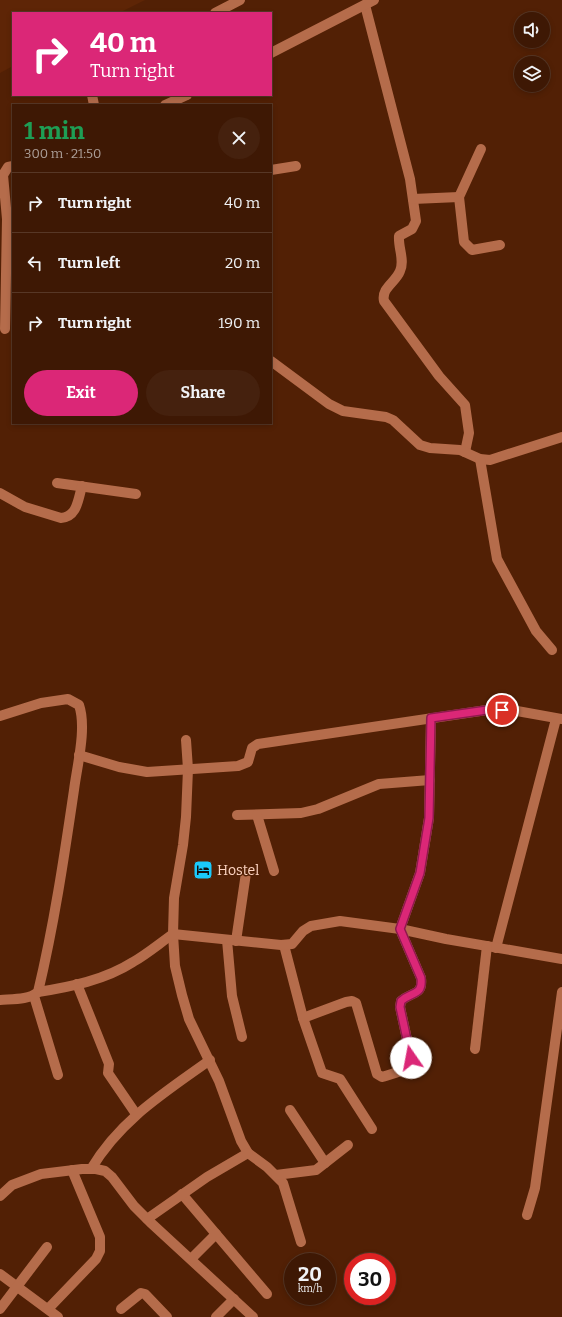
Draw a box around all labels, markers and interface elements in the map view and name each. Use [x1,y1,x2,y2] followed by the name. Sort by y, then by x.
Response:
[514,12,550,92] map controls
[514,12,550,48] button: sound
[90,26,157,59] text: 40 m
[24,28,76,80] icon: right
[514,56,550,92] button: layers
[90,60,175,82] text: Turn right
[24,117,85,145] text: 1 min
[218,117,260,159] button: close
[24,146,101,161] text: 300 m · 21:50
[24,192,46,214] icon: right
[58,194,131,212] text: Turn right
[224,194,260,212] text: 40 m
[24,252,46,274] icon: left
[58,254,120,272] text: Turn left
[225,254,260,272] text: 20 m
[24,312,46,334] icon: right
[58,314,131,332] text: Turn right
[218,314,260,332] text: 190 m
[24,370,138,416] button: Exit
[146,370,260,416] button: Share
[485,693,519,727] pin
[491,699,513,721] icon: arrive
[192,859,214,881] hotel icon: Hostel
[217,862,259,879] place label: Hostel
[390,1037,432,1079] position arrow
[344,1253,396,1305] speed limit sign: 30
[298,1262,322,1286] text: 20
[298,1283,322,1295] text: km/h

